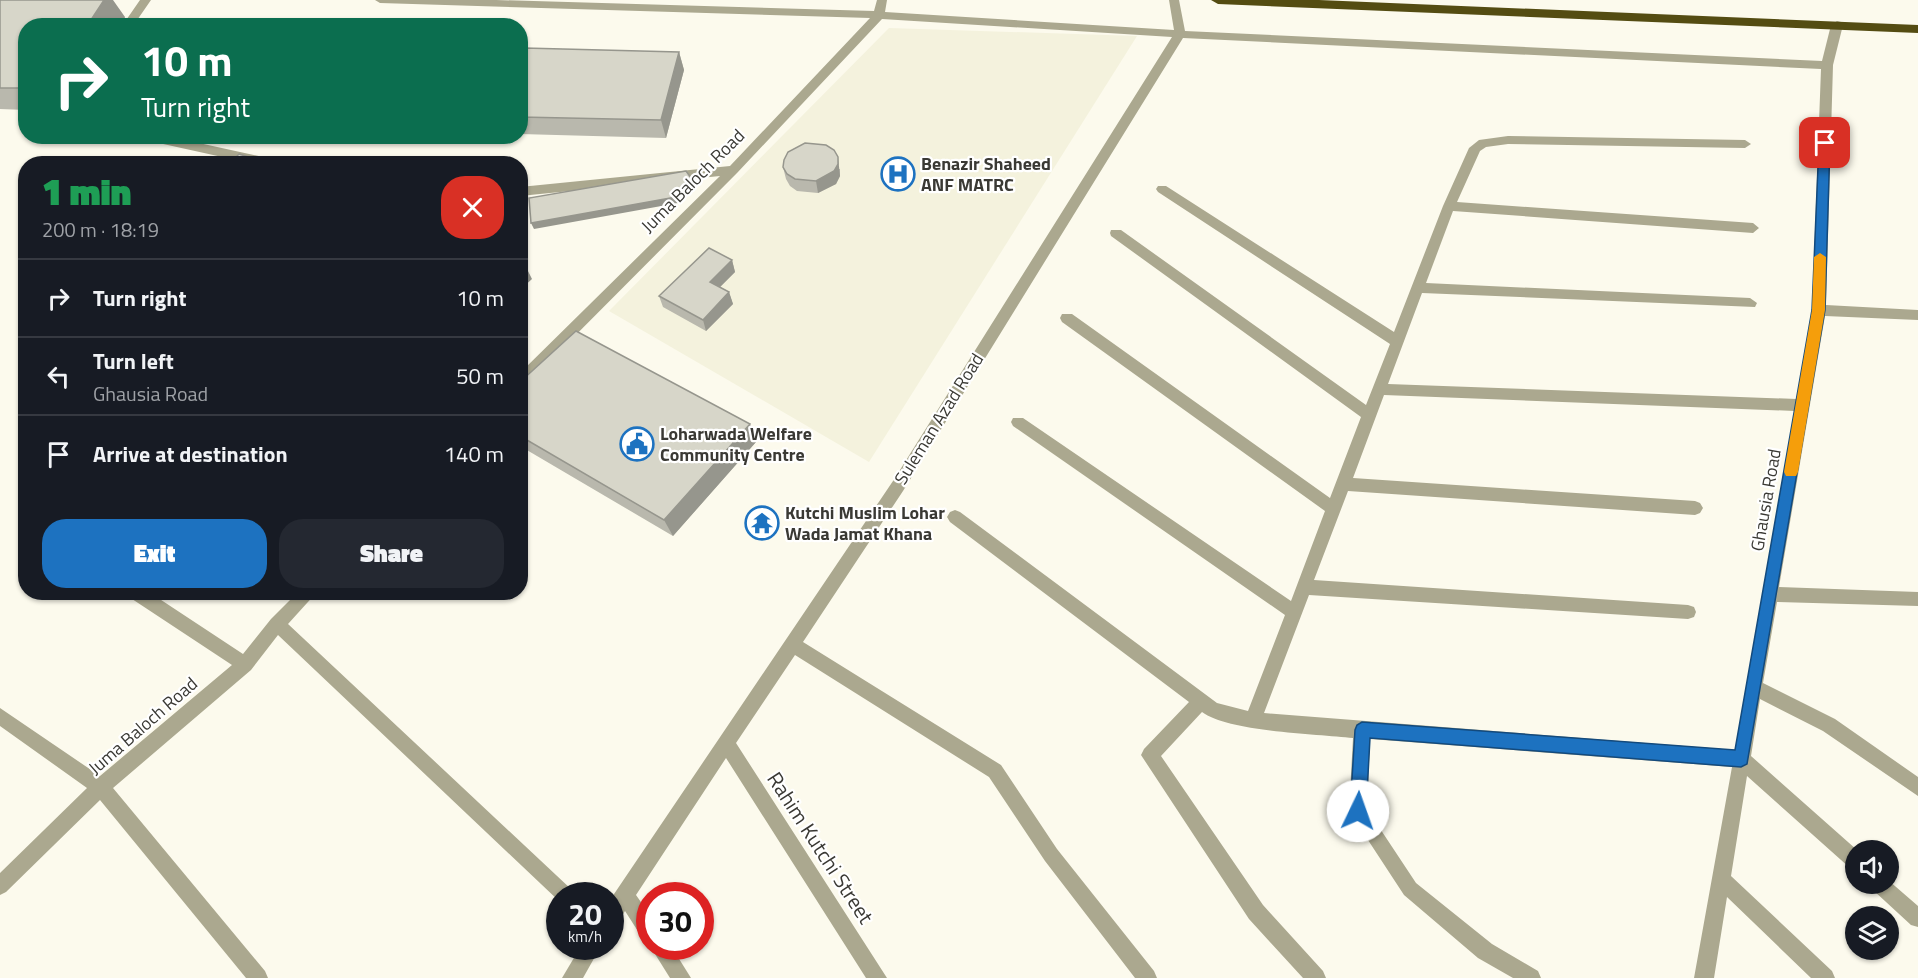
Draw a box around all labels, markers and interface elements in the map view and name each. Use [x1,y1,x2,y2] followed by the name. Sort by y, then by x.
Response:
[141,28,233,92] text: 10 m
[42,42,120,120] icon: right
[141,86,250,127] text: Turn right
[1799,117,1850,168] pin
[635,123,751,239] street label: Juma Baloch Road
[1808,126,1841,159] icon: arrive
[921,150,1051,198] place label: Benazir Shaheed ANF MATRC
[880,156,916,192] hospital icon: Benazir Shaheed ANF MATRC
[42,164,131,219] text: 1 min
[441,176,504,239] button: close
[42,214,159,245] text: 200 m · 18:19
[93,281,187,315] text: Turn right
[456,281,504,315] text: 10 m
[42,282,75,315] icon: right
[93,344,174,378] text: Turn left
[887,348,990,490] street label: Suleman Azad Road
[456,359,504,393] text: 50 m
[42,360,75,393] icon: left
[93,378,208,409] text: Ghausia Road
[660,420,812,468] place label: Loharwada Welfare Community Centre
[619,426,655,462] public building icon: Loharwada Welfare Community Centre
[93,437,288,471] text: Arrive at destination
[444,437,504,471] text: 140 m
[42,438,75,471] icon: arrive
[1743,447,1788,553] street label: Ghausia Road
[785,499,945,547] place label: Kutchi Muslim Lohar Wada Jamat Khana
[744,505,780,541] temple icon: Kutchi Muslim Lohar Wada Jamat Khana
[42,519,267,588] button: Exit
[279,519,504,588] button: Share
[82,670,203,781] street label: Juma Baloch Road
[760,765,882,930] street label: Rahim Kutchi Street
[1326,779,1390,843] position arrow
[1845,840,1899,960] map controls
[1845,840,1899,894] button: sound
[636,882,714,960] speed limit sign: 30
[568,891,602,937] text: 20
[1845,906,1899,960] button: layers
[568,925,602,948] text: km/h

